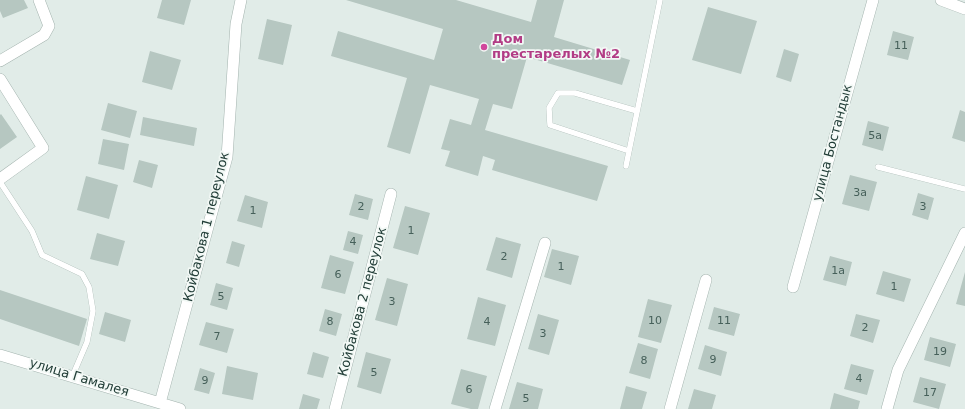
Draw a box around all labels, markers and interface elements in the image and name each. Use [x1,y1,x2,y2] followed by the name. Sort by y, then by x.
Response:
[492,32,620,63] place label: Дом престарелых №2
[894,39,908,53] house number: 11
[479,42,489,52] marker: Дом престарелых №2
[810,83,856,203] street label: улица Бостандык
[868,129,882,143] house number: 5а
[181,150,233,304] street label: Койбакова 1 переулок
[853,186,867,200] house number: 3а
[358,200,364,214] house number: 2
[920,200,926,214] house number: 3
[250,204,256,218] house number: 1
[408,224,414,238] house number: 1
[336,226,390,378] street label: Койбакова 2 переулок
[350,235,356,249] house number: 4
[501,250,507,264] house number: 2
[558,260,564,274] house number: 1
[831,264,845,278] house number: 1а
[335,268,341,282] house number: 6
[891,280,897,294] house number: 1
[218,290,224,304] house number: 5
[389,295,395,309] house number: 3
[648,314,662,328] house number: 10
[717,314,731,328] house number: 11
[327,315,333,329] house number: 8
[484,315,490,329] house number: 4
[862,321,868,335] house number: 2
[540,327,546,341] house number: 3
[214,330,220,344] house number: 7
[933,345,947,359] house number: 19
[710,353,716,367] house number: 9
[641,354,647,368] house number: 8
[27,355,131,401] street label: улица Гамалея
[371,366,377,380] house number: 5
[856,372,862,386] house number: 4
[202,374,208,388] house number: 9
[466,383,472,397] house number: 6
[923,386,937,400] house number: 17
[523,392,529,406] house number: 5

